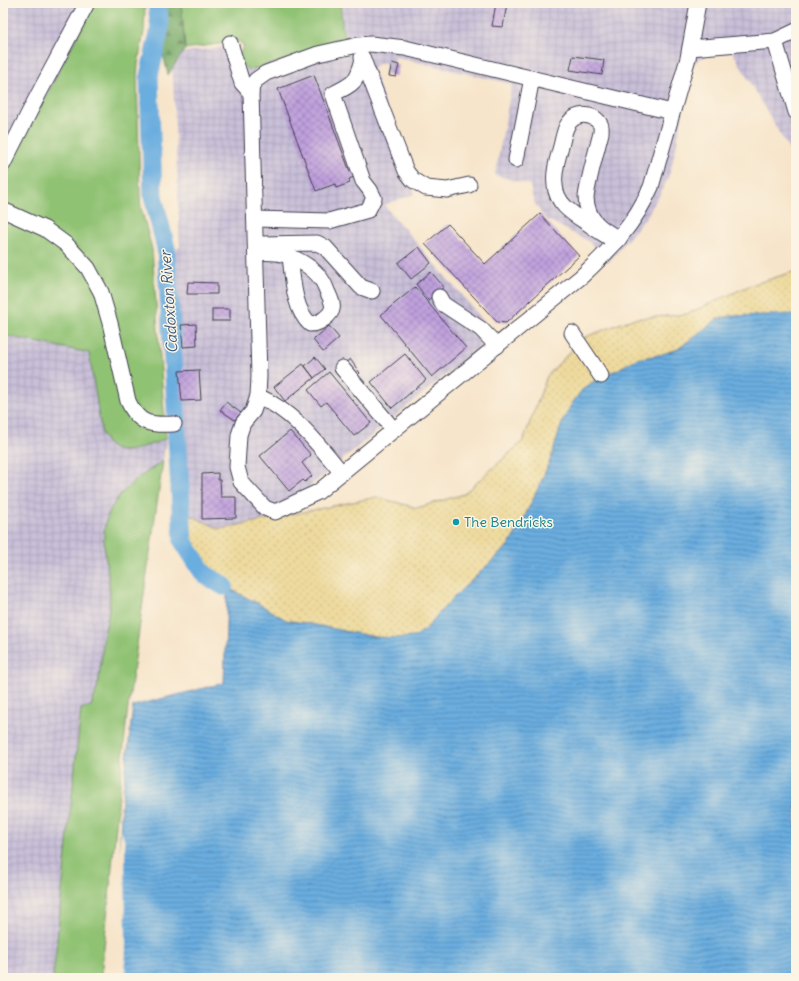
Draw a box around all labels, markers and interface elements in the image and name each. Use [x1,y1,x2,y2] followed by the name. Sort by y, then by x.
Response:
[155,248,182,354] water label: Cadoxton River
[464,513,553,531] place label: The Bendricks
[451,517,461,527] marker: The Bendricks

